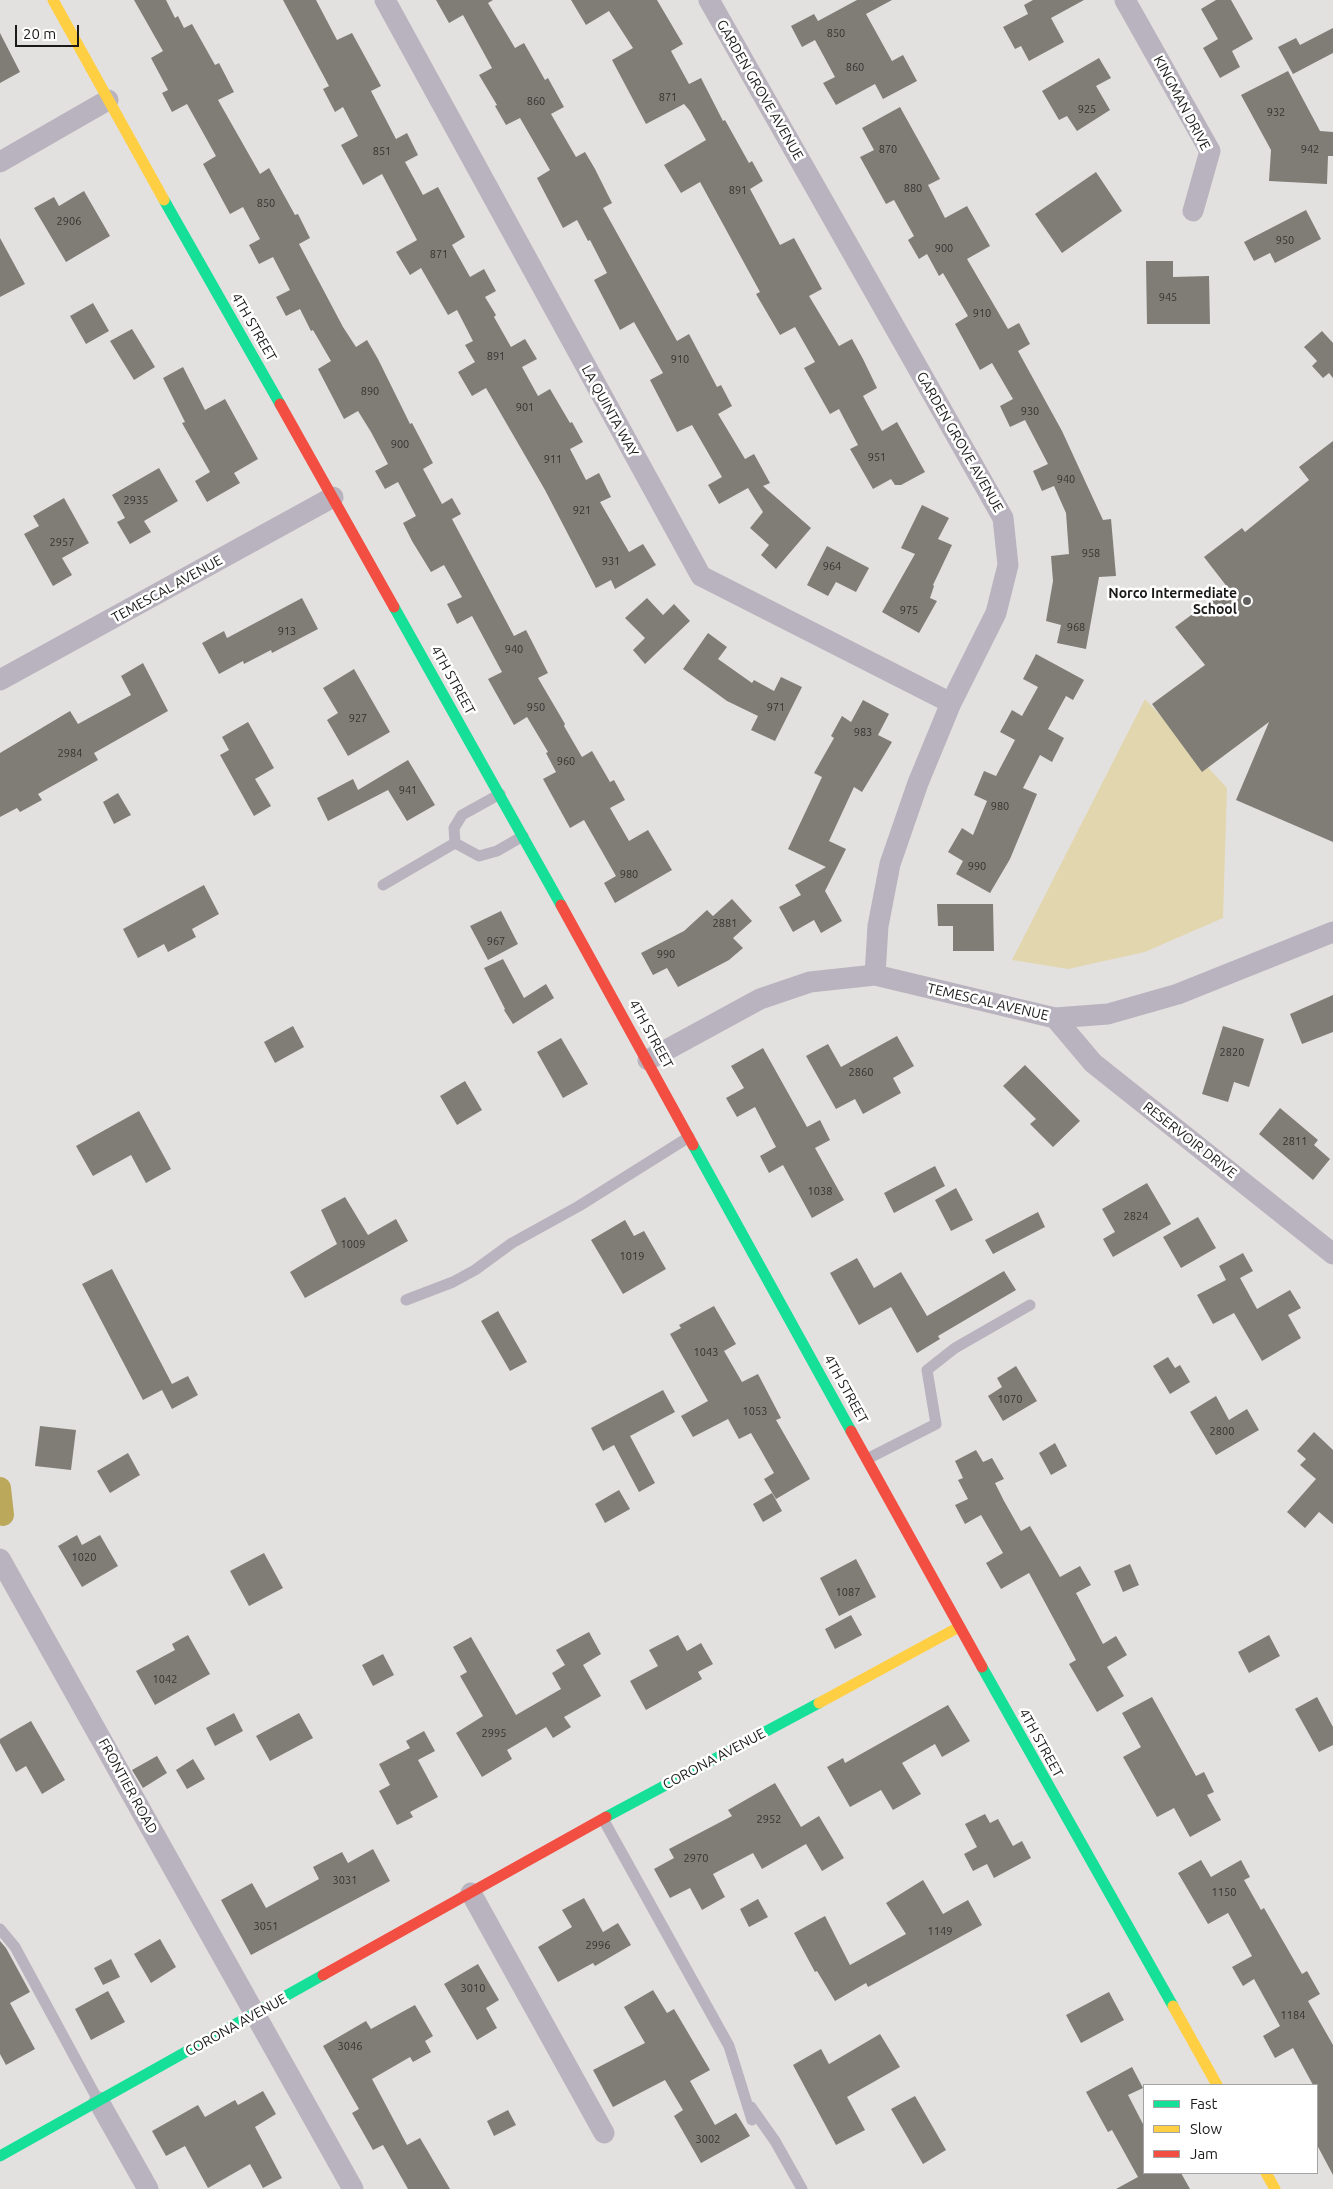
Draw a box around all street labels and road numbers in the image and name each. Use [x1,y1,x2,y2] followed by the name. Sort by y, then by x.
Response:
[713,17,807,163] street label: GARDEN GROVE AVENUE
[1150,53,1214,153] street label: KINGMAN DRIVE
[228,290,280,364] street label: 4TH STREET
[578,362,642,460] street label: LA QUINTA WAY
[913,369,1007,515] street label: GARDEN GROVE AVENUE
[109,552,225,626] street label: TEMESCAL AVENUE
[427,643,479,717] street label: 4TH STREET
[926,980,1050,1024] street label: TEMESCAL AVENUE
[625,997,677,1071] street label: 4TH STREET
[1140,1098,1240,1182] street label: RESERVOIR DRIVE
[820,1352,872,1426] street label: 4TH STREET
[1015,1706,1067,1780] street label: 4TH STREET
[660,1725,768,1793] street label: CORONA AVENUE
[95,1735,161,1837] street label: FRONTIER ROAD
[182,1990,290,2060] street label: CORONA AVENUE

